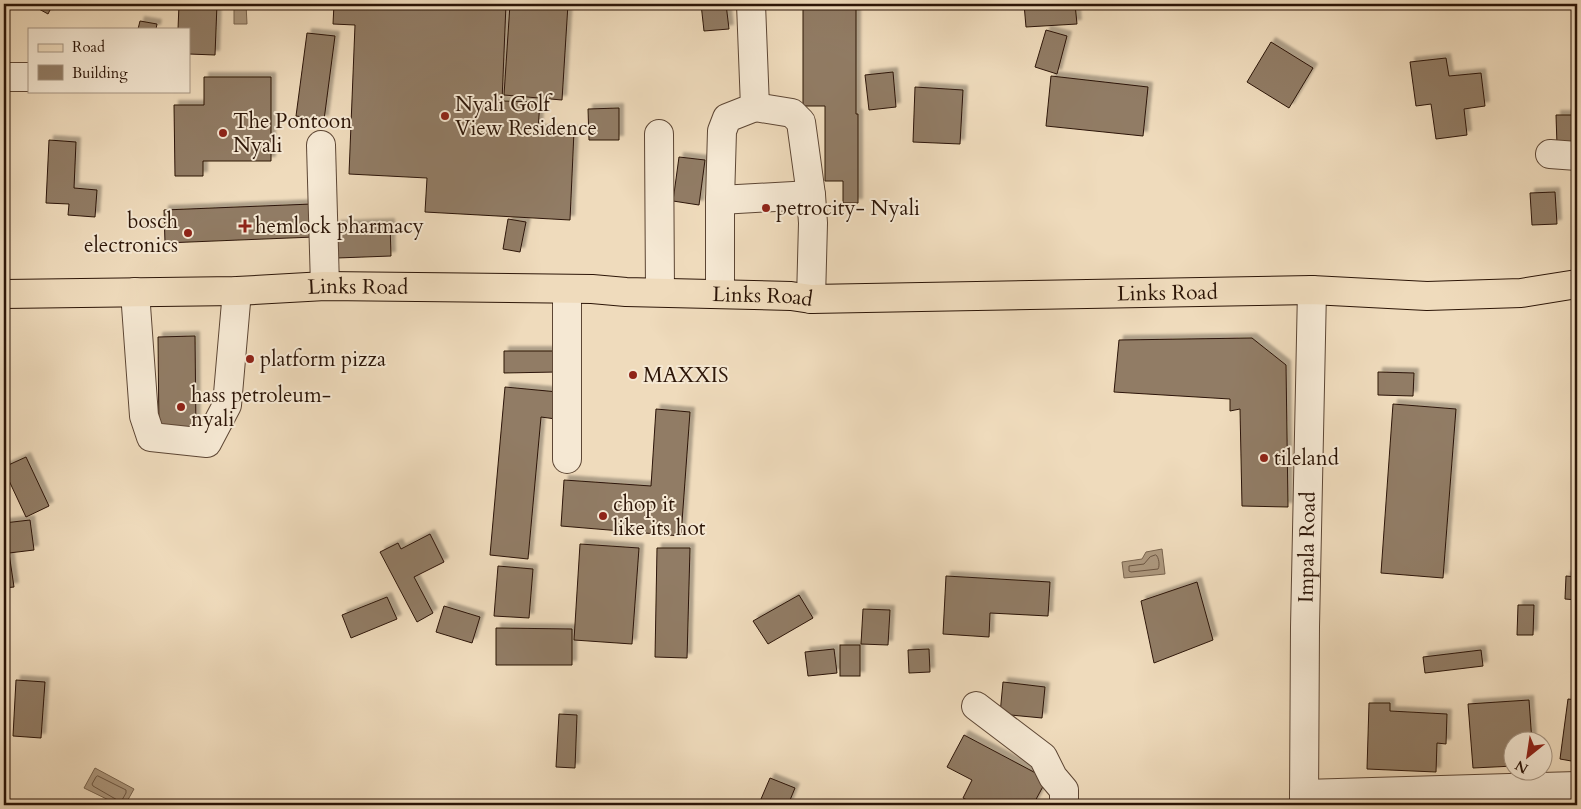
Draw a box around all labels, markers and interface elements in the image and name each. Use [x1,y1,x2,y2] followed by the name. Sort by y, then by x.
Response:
[28,28,190,92] legend
[72,37,105,57] text: Road
[72,63,128,83] text: Building
[455,90,597,143] place label: Nyali Golf View Residence
[233,107,352,160] place label: The Pontoon Nyali
[439,110,451,122] marker: Nyali Golf View Residence
[217,127,229,139] marker: The Pontoon Nyali
[776,194,920,223] place label: petrocity- Nyali
[760,202,772,214] marker: petrocity- Nyali
[84,207,178,260] place label: bosch electronics
[255,212,424,241] place label: hemlock pharmacy
[239,220,251,232] marker: hemlock pharmacy
[182,227,194,239] marker: bosch electronics
[307,271,408,301] street label: Links Road
[1117,277,1218,308] street label: Links Road
[712,280,815,314] street label: Links Road
[260,345,386,374] place label: platform pizza
[244,353,256,365] marker: platform pizza
[643,361,728,390] place label: MAXXIS
[627,369,639,381] marker: MAXXIS
[191,381,331,434] place label: hass petroleum- nyali
[175,401,187,413] marker: hass petroleum- nyali
[1274,444,1339,473] place label: tileland
[1258,452,1270,464] marker: tileland
[613,490,706,543] place label: chop it like its hot
[1291,491,1322,603] street label: Impala Road
[597,510,609,522] marker: chop it like its hot
[1504,732,1554,782] north arrow
[1512,756,1532,778] text: N

